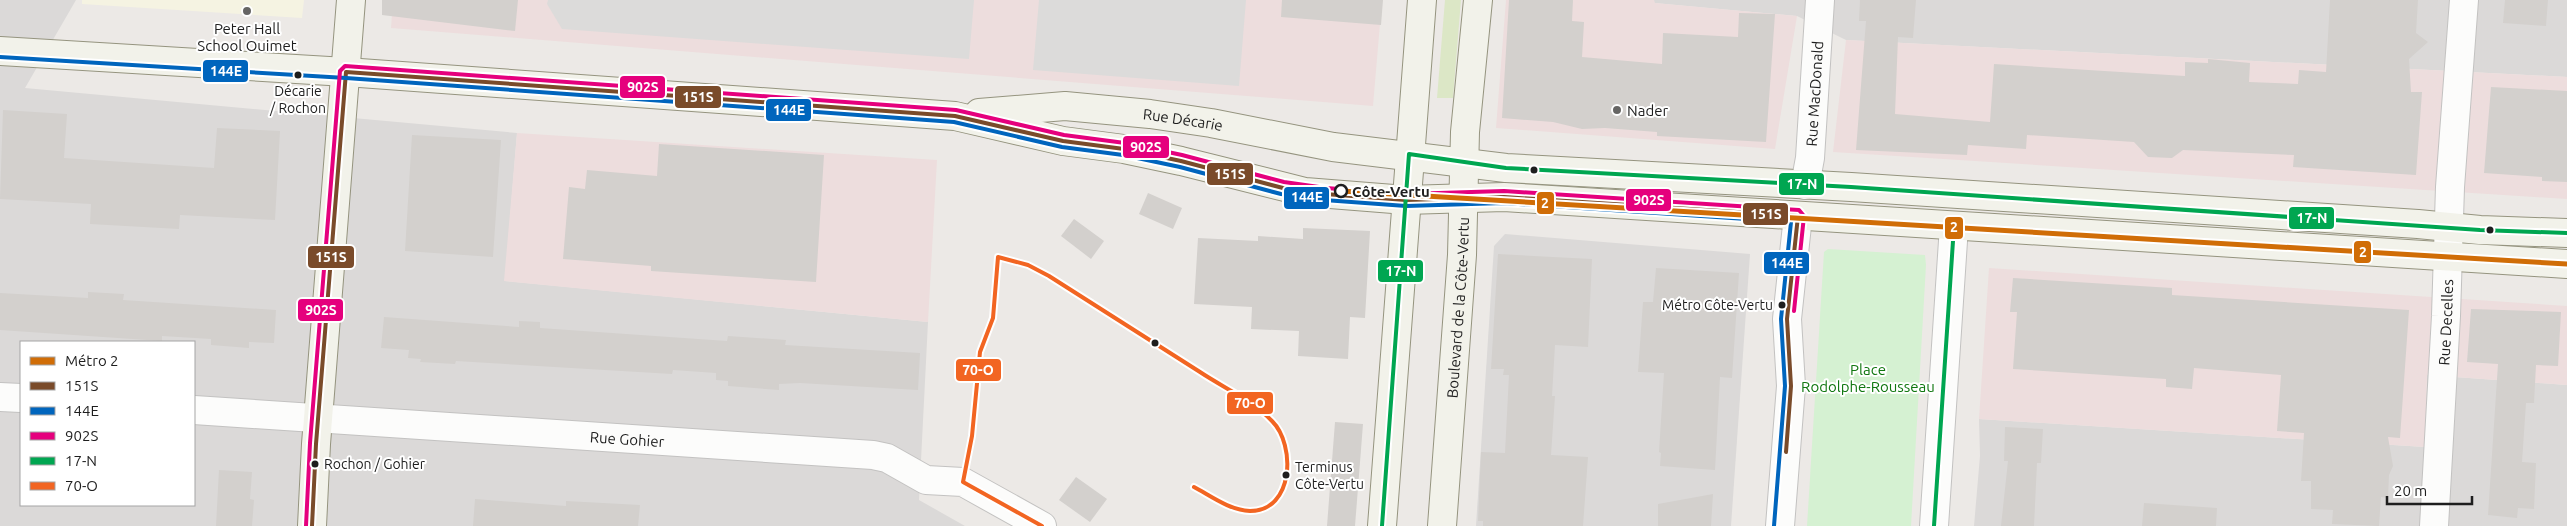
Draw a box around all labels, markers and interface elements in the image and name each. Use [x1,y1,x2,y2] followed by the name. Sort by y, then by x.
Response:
[241,5,253,17] marker: Peter Hall School Ouimet
[197,20,297,54] place label: Peter Hall School Ouimet
[1802,40,1826,147] street label: Rue MacDonald
[202,59,249,83] line badge: 144E
[210,63,242,79] text: 144E
[293,70,303,80] marker: Décarie / Rochon
[619,75,666,99] line badge: 902S
[627,79,659,95] text: 902S
[269,83,326,116] place label: Décarie / Rochon
[674,85,722,109] line badge: 151S
[682,89,714,105] text: 151S
[765,98,812,122] line badge: 144E
[773,102,805,118] text: 144E
[1627,102,1668,119] place label: Nader
[1611,104,1623,116] marker: Nader
[1142,105,1224,134] street label: Rue Décarie
[1122,135,1170,159] line badge: 902S
[1130,139,1162,155] text: 902S
[1206,162,1254,186] line badge: 151S
[1529,165,1539,175] unlabelled marker
[1214,166,1246,182] text: 151S
[1778,172,1825,196] line badge: 17-N
[1787,176,1817,192] text: 17-N
[1352,183,1430,200] place label: Côte-Vertu
[1334,184,1348,198] marker: Côte-Vertu
[1283,186,1330,210] line badge: 144E
[1625,188,1672,212] line badge: 902S
[1291,189,1323,205] text: 144E
[1536,191,1555,215] line badge: 2
[1633,192,1665,208] text: 902S
[1541,195,1549,211] text: 2
[1742,202,1789,226] line badge: 151S
[1750,206,1782,222] text: 151S
[2288,206,2335,230] line badge: 17-N
[2297,210,2327,226] text: 17-N
[1944,216,1964,240] line badge: 2
[1443,217,1471,399] street label: Boulevard de la Côte-Vertu
[1950,219,1958,235] text: 2
[2485,225,2495,235] unlabelled marker
[2353,240,2372,264] line badge: 2
[2359,244,2367,260] text: 2
[307,245,355,269] line badge: 151S
[315,249,347,265] text: 151S
[1763,251,1810,275] line badge: 144E
[1771,255,1803,271] text: 144E
[1377,259,1424,283] line badge: 17-N
[1386,263,1416,279] text: 17-N
[2435,279,2456,366] street label: Rue Decelles
[1662,297,1773,313] place label: Métro Côte-Vertu
[297,298,344,322] line badge: 902S
[1777,300,1787,310] marker: Métro Côte-Vertu
[305,302,337,318] text: 902S
[1150,338,1160,348] unlabelled marker
[20,341,195,506] legend
[65,352,119,369] text: Métro 2
[955,358,1002,382] line badge: 70-O
[1801,361,1935,395] park label: Place Rodolphe-Rousseau
[962,362,994,378] text: 70-O
[65,377,98,394] text: 151S
[1226,391,1274,415] line badge: 70-O
[1234,395,1266,411] text: 70-O
[65,402,99,419] text: 144E
[65,427,98,444] text: 902S
[589,428,665,450] street label: Rue Gohier
[65,452,97,469] text: 17-N
[324,456,426,472] place label: Rochon / Gohier
[310,459,320,469] marker: Rochon / Gohier
[1295,459,1364,492] place label: Terminus Côte-Vertu
[1281,470,1291,480] marker: Terminus Côte-Vertu
[2387,474,2472,506] scale bar
[65,477,98,494] text: 70-O
[2394,482,2427,499] text: 20 m

